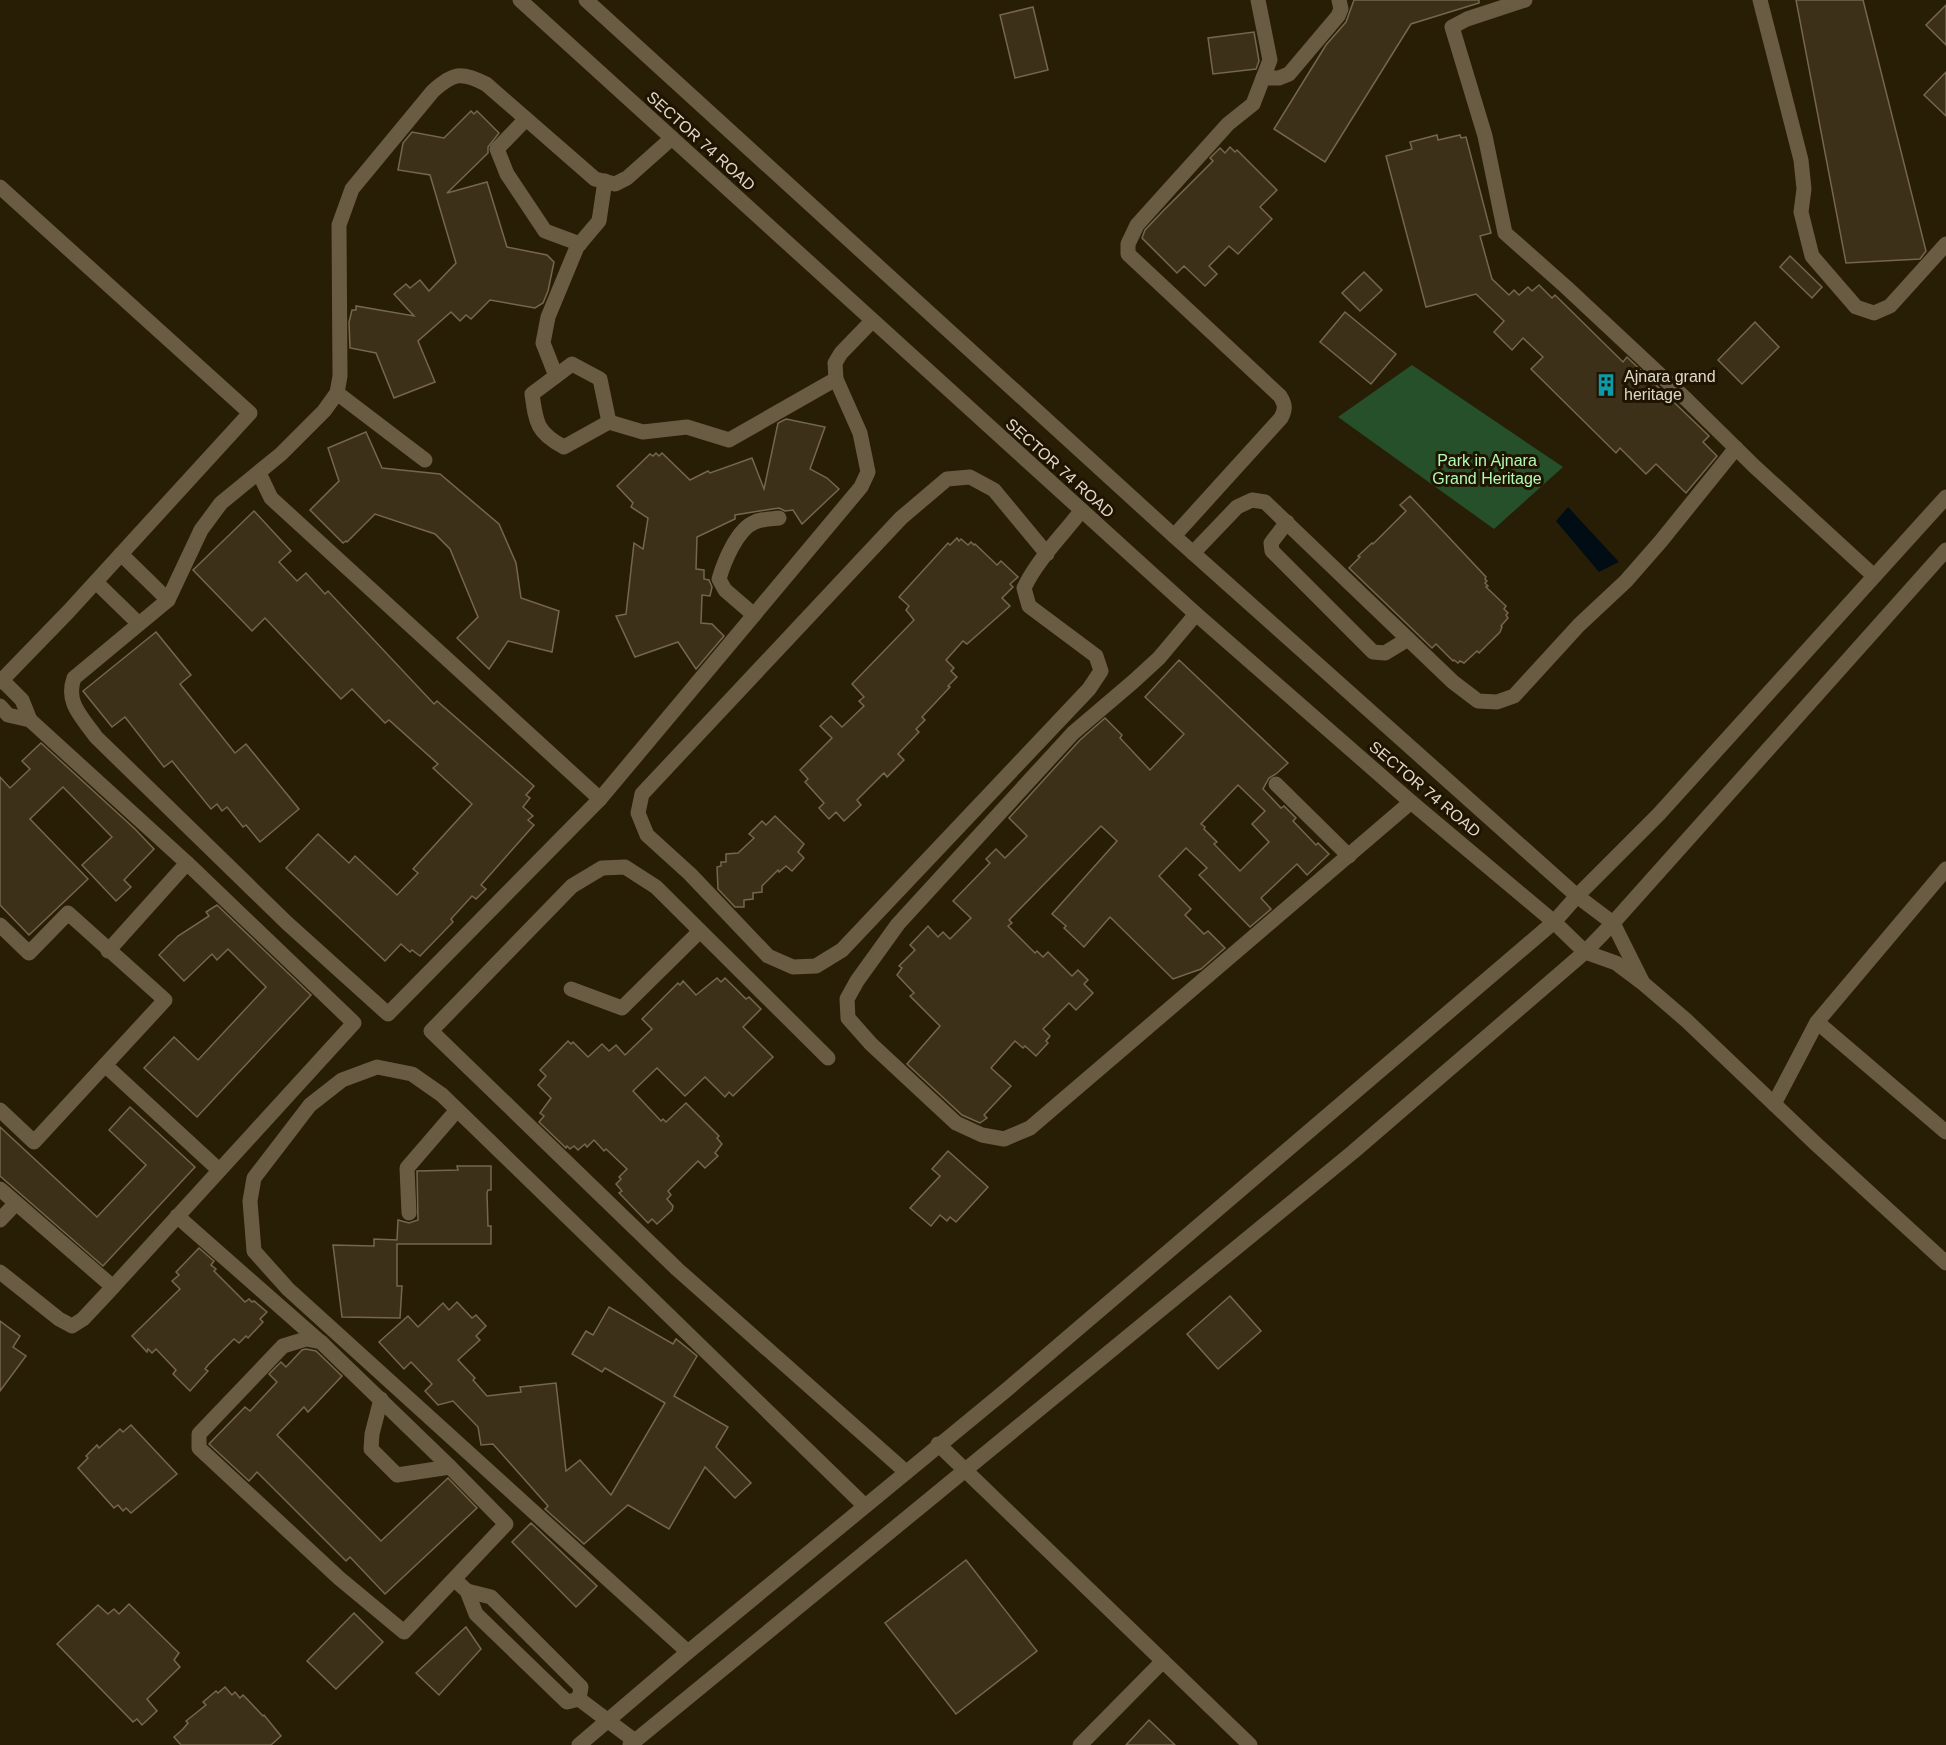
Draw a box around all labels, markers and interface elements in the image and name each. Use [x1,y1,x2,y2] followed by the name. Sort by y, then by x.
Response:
[644,88,758,194] street label: SECTOR 74 ROAD
[1624,368,1716,403] place label: Ajnara grand heritage
[1593,372,1619,398] building icon: Ajnara grand heritage
[1003,415,1117,521] street label: SECTOR 74 ROAD
[1432,452,1542,487] park label: Park in Ajnara Grand Heritage
[1366,738,1484,840] street label: SECTOR 74 ROAD

